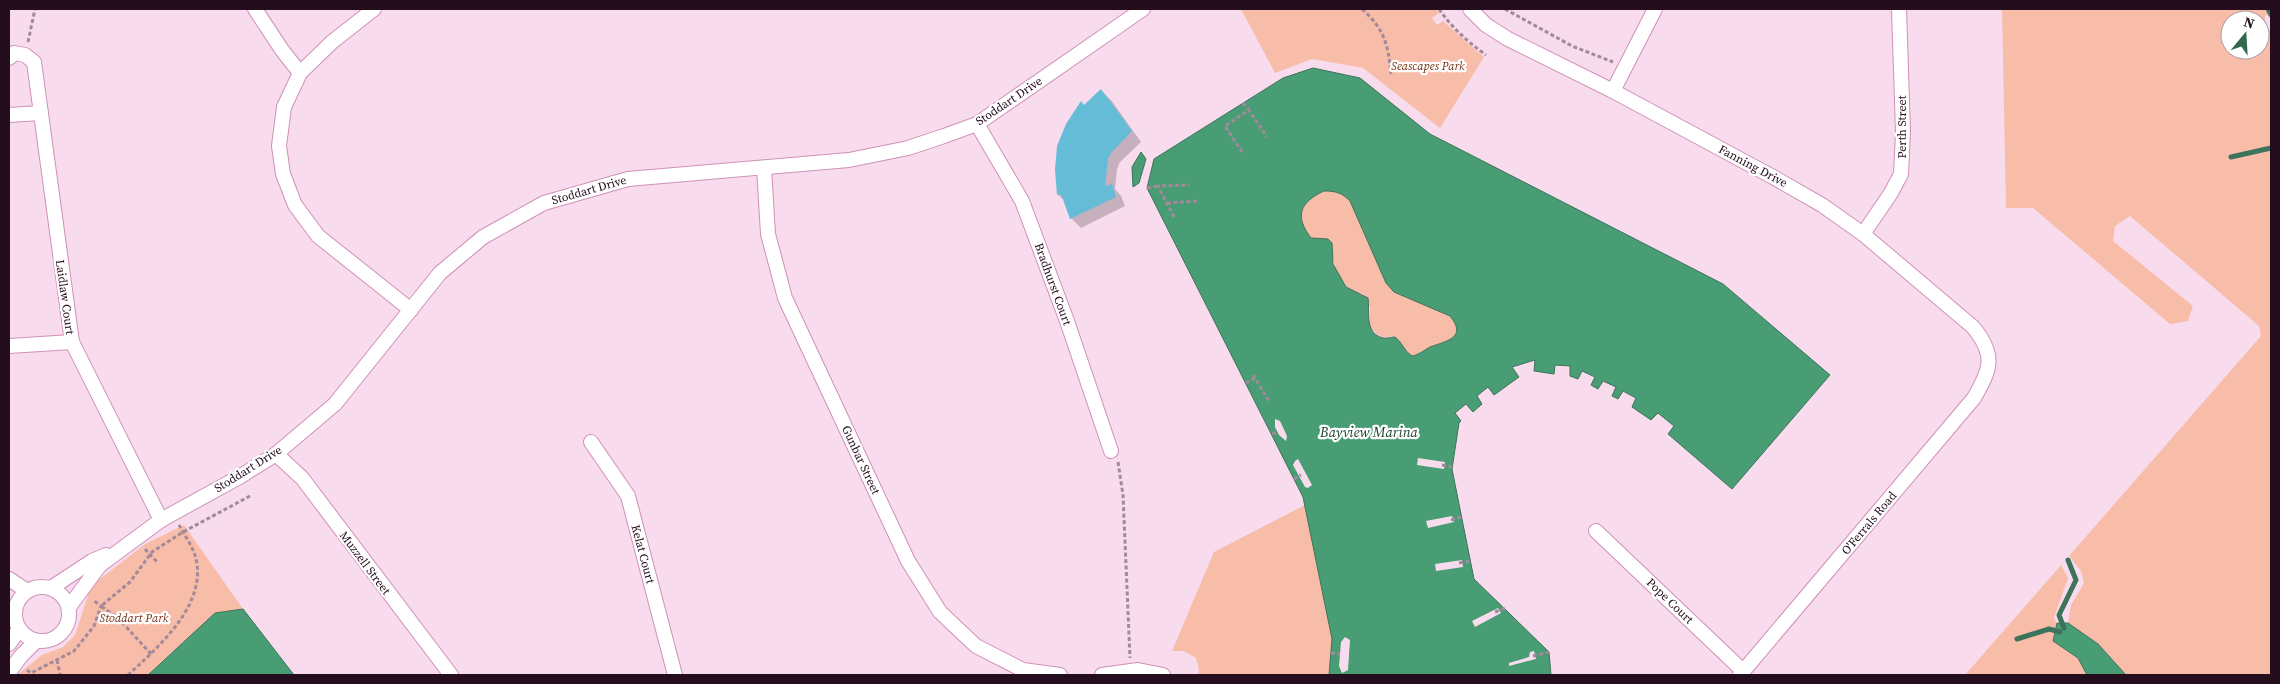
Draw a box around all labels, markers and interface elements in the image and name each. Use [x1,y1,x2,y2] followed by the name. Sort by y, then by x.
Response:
[2220,10,2270,60] north arrow
[2241,12,2257,34] text: N
[1391,58,1465,74] park label: Seascapes Park
[973,73,1045,129] street label: Stoddart Drive
[1894,95,1910,159] street label: Perth Street
[1716,141,1790,191] street label: Fanning Drive
[550,172,628,208] street label: Stoddart Drive
[1031,241,1075,328] street label: Bradhurst Court
[52,259,78,335] street label: Laidlaw Court
[1319,422,1419,442] water label: Bayview Marina
[838,423,884,497] street label: Gunbar Street
[211,442,285,496] street label: Stoddart Drive
[1838,488,1900,558] street label: O'Ferrals Road
[627,523,659,585] street label: Kelat Court
[336,528,394,598] street label: Muzzell Street
[1643,575,1697,627] street label: Pope Court
[100,610,169,626] park label: Stoddart Park

